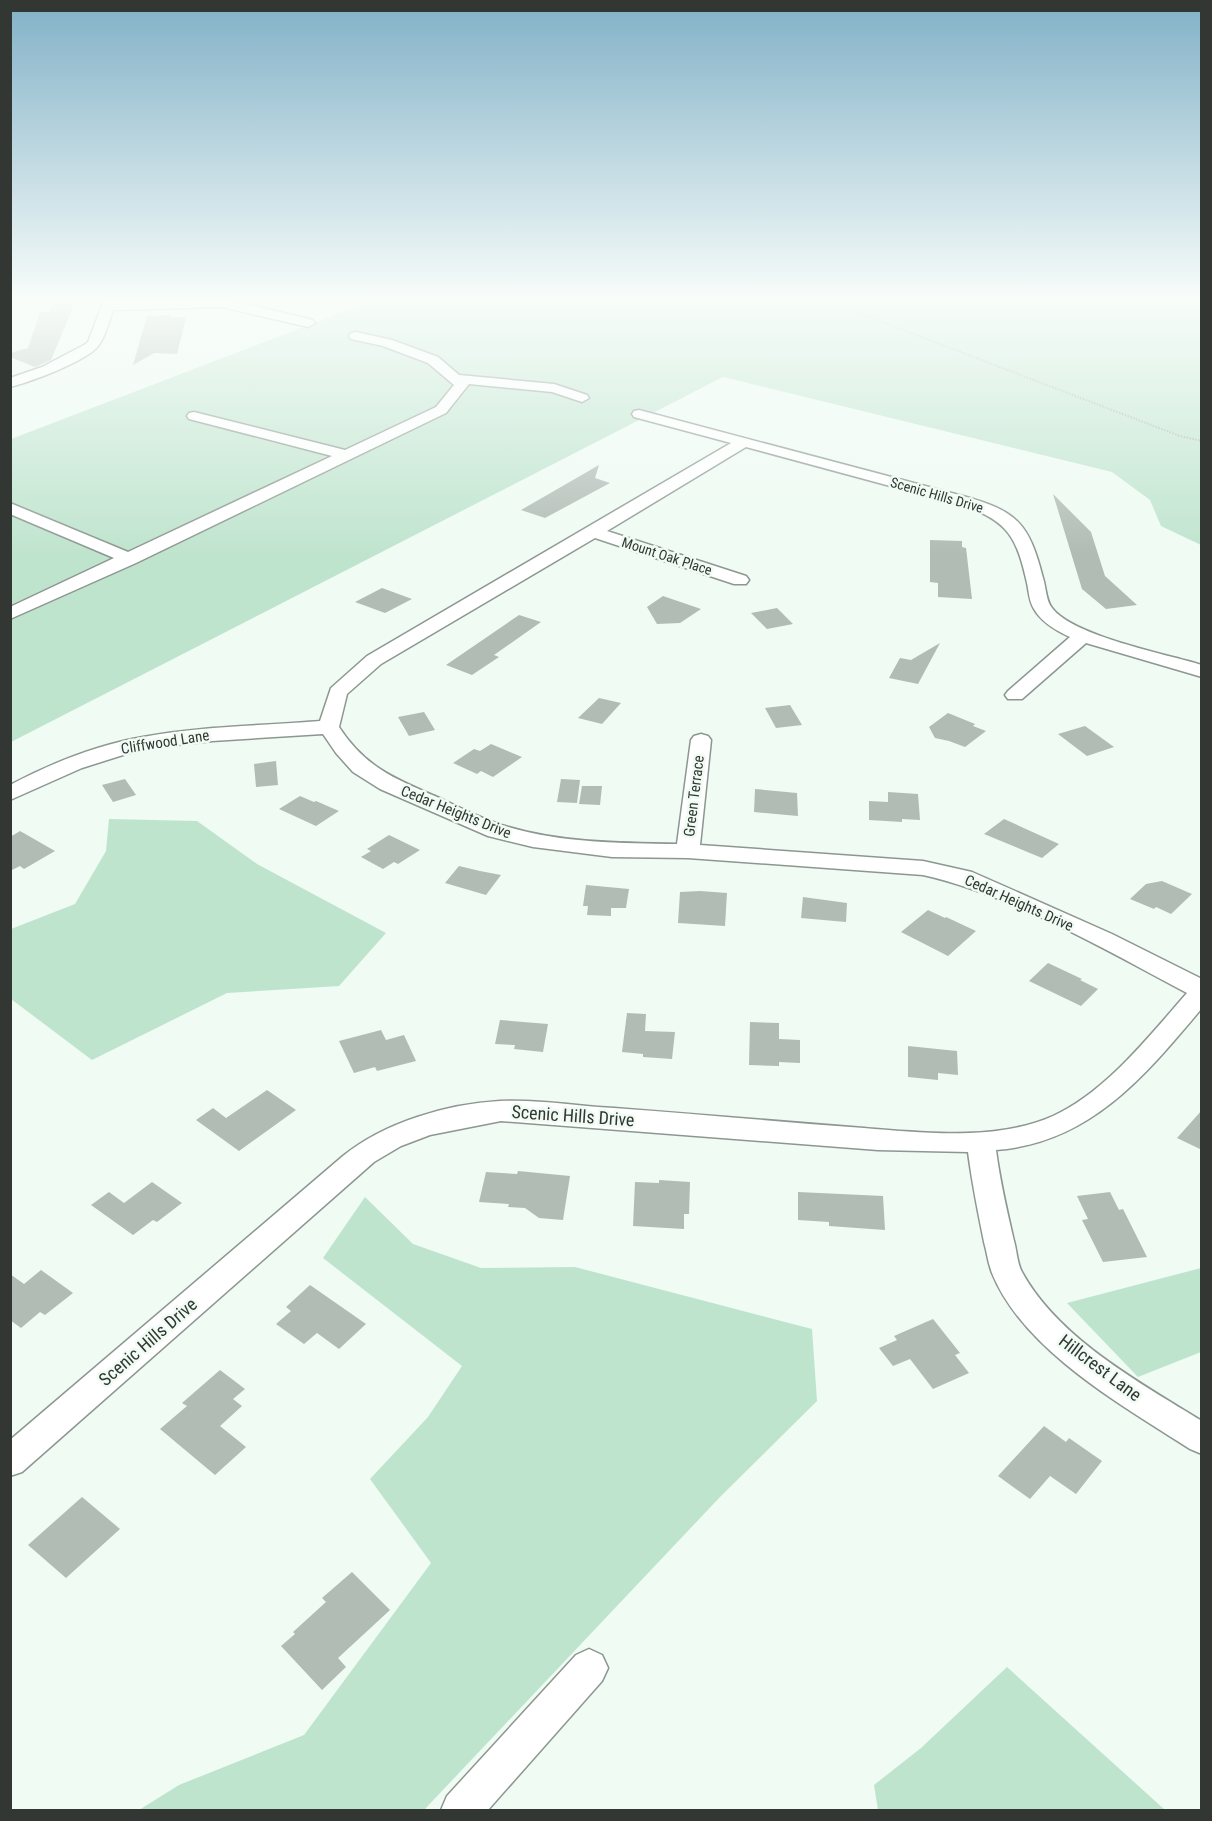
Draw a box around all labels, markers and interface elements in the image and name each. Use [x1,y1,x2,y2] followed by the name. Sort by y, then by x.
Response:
[889,474,986,516] street label: Scenic Hills Drive
[620,534,715,578] street label: Mount Oak Place
[120,726,210,758] street label: Cliffwood Lane
[680,754,708,838] street label: Green Terrace
[398,782,514,842] street label: Cedar Heights Drive
[962,871,1076,935] street label: Cedar Heights Drive
[511,1101,635,1130] street label: Scenic Hills Drive
[94,1293,201,1390] street label: Scenic Hills Drive
[1055,1330,1146,1405] street label: Hillcrest Lane

